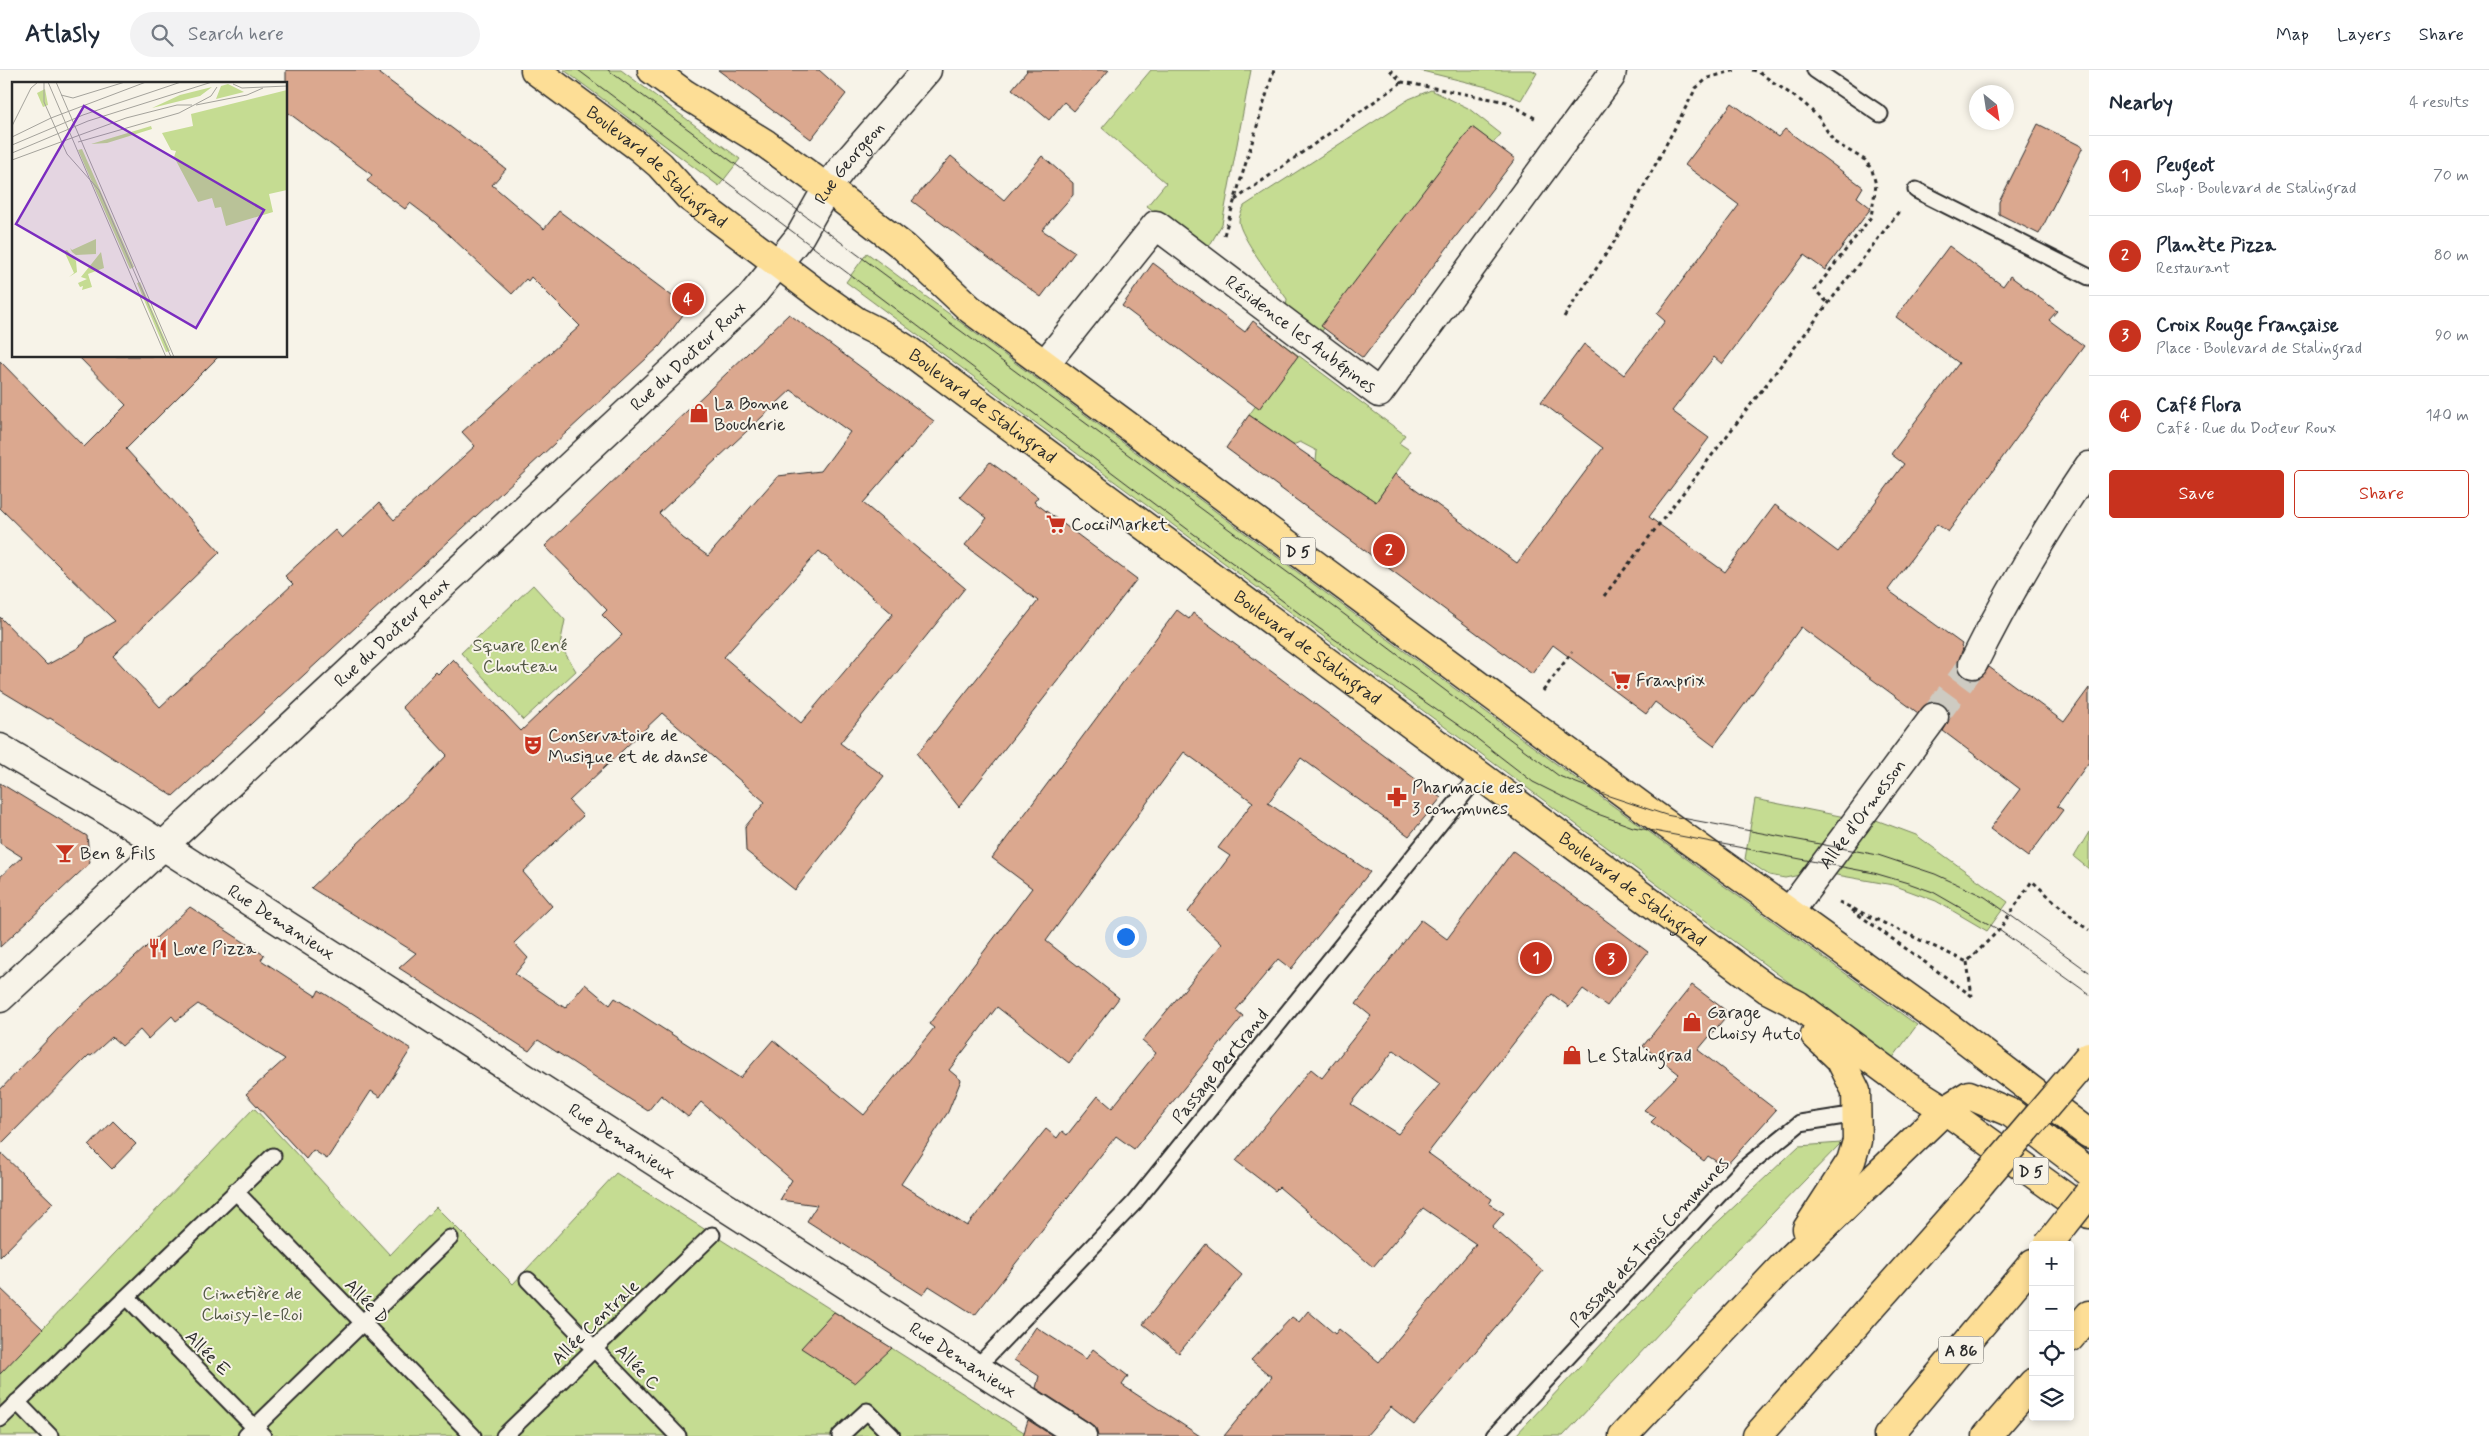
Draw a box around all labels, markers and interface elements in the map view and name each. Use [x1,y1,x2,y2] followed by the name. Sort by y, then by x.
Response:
[130,12,480,57] search box
[25,19,100,50] text: Atlasly
[148,21,176,49] icon: search
[188,22,284,47] text: Search here
[2276,23,2309,47] text: Map
[2337,23,2391,47] text: Layers
[2419,23,2464,47] text: Share
[12,82,288,358] inset map
[1969,85,2014,130] north arrow
[2109,89,2173,117] text: Nearby
[2409,92,2469,113] text: 4 results
[581,101,732,234] street label: Boulevard de Stalingrad
[809,117,890,209] street label: Rue Georgeon
[2156,153,2215,178] text: Peugeot
[2121,165,2129,186] text: 1
[2433,165,2469,186] text: 70 m
[2156,178,2356,199] text: Shop · Boulevard de Stalingrad
[2156,233,2276,258] text: Planète Pizza
[2121,245,2129,266] text: 2
[2434,245,2469,266] text: 80 m
[2156,258,2230,279] text: Restaurant
[1220,270,1380,399] street label: Résidence les Aubépines
[672,280,704,318] pin: 4
[625,296,752,417] street label: Rue du Docteur Roux
[2156,313,2339,338] text: Croix Rouge Française
[2121,325,2129,346] text: 3
[2435,325,2469,346] text: 90 m
[2156,338,2362,359] text: Place · Boulevard de Stalingrad
[903,344,1061,469] street label: Boulevard de Stalingrad
[714,392,789,437] place label: La Bonne Boucherie
[2156,393,2242,418] text: Café Flora
[688,402,710,424] shop icon: La Bonne Boucherie
[2120,405,2130,426] text: 4
[2425,405,2469,426] text: 140 m
[2156,418,2336,439] text: Café · Rue du Docteur Roux
[2109,470,2284,518] button: Save
[2294,470,2469,518] button: Share
[1045,513,1067,535] supermarket icon: CocciMarket
[1071,513,1169,537] place label: CocciMarket
[1373,531,1405,569] pin: 2
[1280,538,1316,564] road number: D 5
[329,573,456,693] street label: Rue du Docteur Roux
[1228,585,1386,711] street label: Boulevard de Stalingrad
[473,634,567,679] park label: Square René Chouteau
[1610,669,1632,691] supermarket icon: Franprix
[1636,669,1705,693] place label: Franprix
[548,724,708,769] place label: Conservatoire de Musique et de danse
[522,734,544,756] theatre icon: Conservatoire de Musique et de danse
[1814,754,1912,874] street label: Allée d'Ormesson
[1412,776,1524,821] place label: Pharmacie des 3 communes
[1386,786,1408,808] pharmacy icon: Pharmacie des 3 communes
[1553,827,1711,953] street label: Boulevard de Stalingrad
[54,842,76,864] bar icon: Ben & Fils
[80,842,155,866] place label: Ben & Fils
[223,879,339,966] street label: Rue Demanieux
[1113,924,1139,950] your location
[147,937,169,959] restaurant icon: Love Pizza
[173,937,256,961] place label: Love Pizza
[1520,939,1552,977] pin: 1
[1595,940,1627,978] pin: 3
[1707,1001,1801,1046] place label: Garage Choisy Auto
[1167,1004,1275,1129] street label: Passage Bertrand
[1681,1011,1703,1033] shop icon: Garage Choisy Auto
[1561,1044,1583,1066] shop icon: Le Stalingrad
[1587,1044,1692,1070] place label: Le Stalingrad
[563,1098,680,1185] street label: Rue Demanieux
[1565,1153,1735,1333] street label: Passage des Trois Communes
[2014,1158,2048,1184] road number: D 5
[2029,1241,2074,1421] map controls
[2029,1241,2074,1286] button: +
[339,1274,394,1330] street label: Allée D
[548,1276,642,1368] street label: Allée Centrale
[201,1282,303,1327] park label: Cimetière de Choisy-le-Roi
[2029,1286,2074,1331] button: −
[904,1317,1021,1404] street label: Rue Demanieux
[179,1326,235,1382] street label: Allée E
[2029,1331,2074,1376] button: locate
[1938,1336,1984,1364] road number: A 86
[611,1340,665,1394] street label: Allée C
[2029,1376,2074,1421] button: layers

